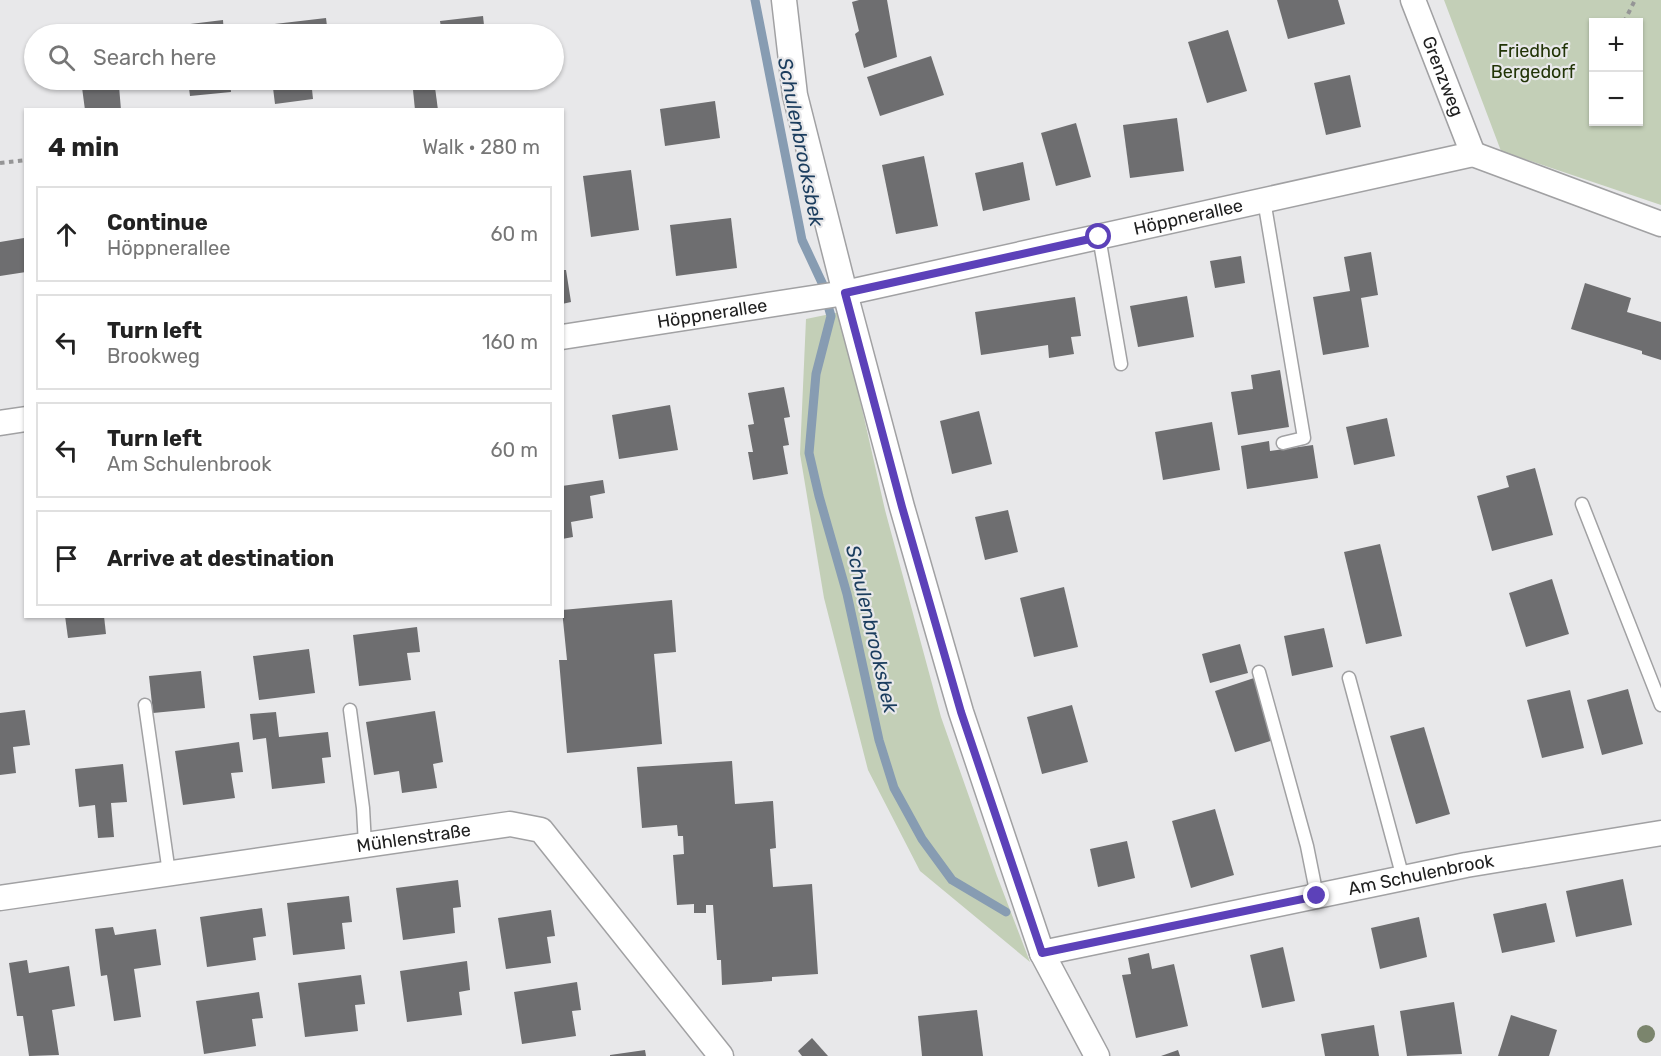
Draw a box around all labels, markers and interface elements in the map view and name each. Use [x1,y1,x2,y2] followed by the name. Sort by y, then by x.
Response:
[1589,18,1643,126] map controls
[1589,18,1643,72] button: +
[24,24,564,90] search box
[1417,33,1468,120] street label: Grenzweg
[1491,40,1575,83] park label: Friedhof Bergedorf
[45,41,78,74] icon: search
[93,44,216,71] text: Search here
[773,55,829,229] water label: Schulenbrooksbek
[1589,72,1643,126] button: −
[48,132,119,163] text: 4 min
[422,135,540,159] text: Walk · 280 m
[1132,194,1245,240] street label: Höppnerallee
[107,209,208,236] text: Continue
[50,218,83,251] icon: ahead
[491,222,538,246] text: 60 m
[1085,223,1111,249] route start
[107,236,231,260] text: Höppnerallee
[656,294,769,333] street label: Höppnerallee
[107,317,202,344] text: Turn left
[50,326,83,359] icon: left
[482,330,538,354] text: 160 m
[107,344,200,368] text: Brookweg
[107,425,202,452] text: Turn left
[50,434,83,467] icon: left
[491,438,538,462] text: 60 m
[107,452,272,476] text: Am Schulenbrook
[50,542,83,575] icon: arrive
[841,543,903,716] water label: Schulenbrooksbek
[107,545,334,572] text: Arrive at destination
[355,819,472,857] street label: Mühlenstraße
[1346,849,1496,900] street label: Am Schulenbrook
[1303,882,1329,908] route end

